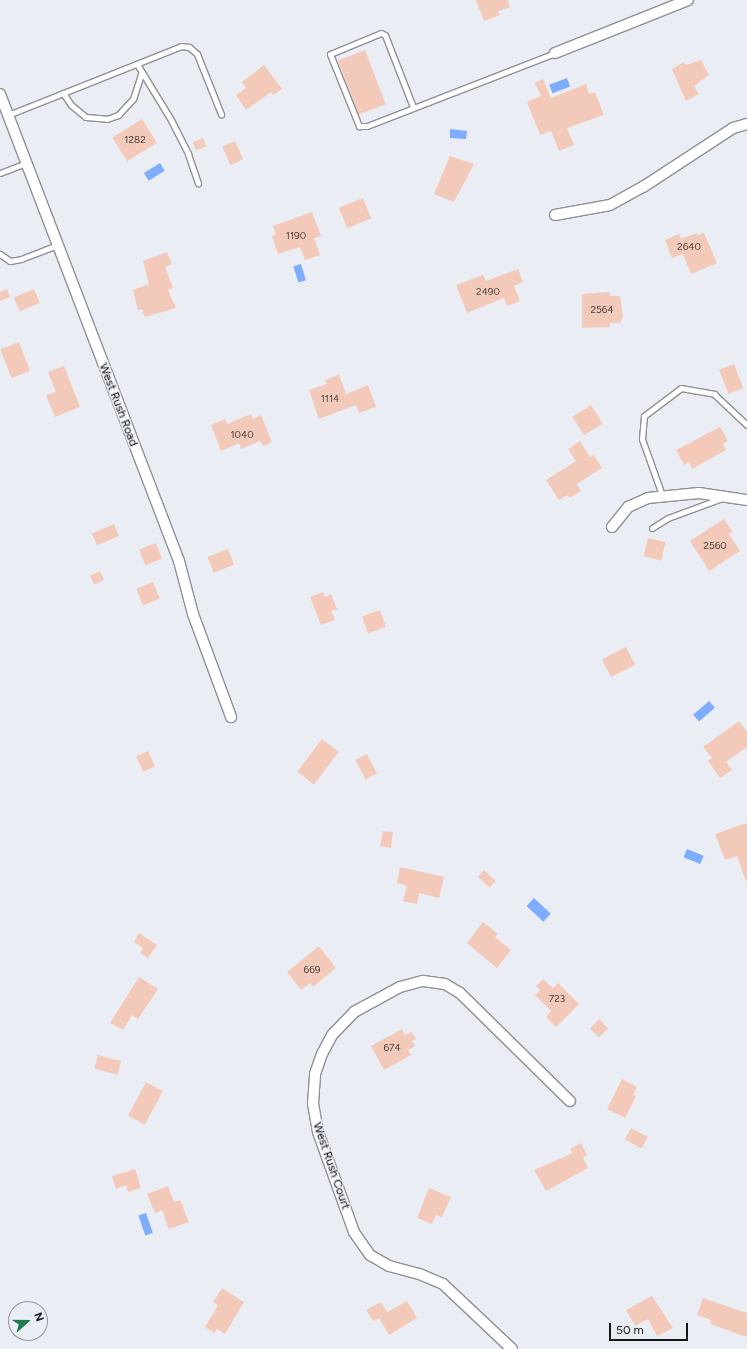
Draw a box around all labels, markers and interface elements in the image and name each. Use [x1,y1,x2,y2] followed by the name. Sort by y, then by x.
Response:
[124,134,146,146] house number: 1282
[286,230,306,242] house number: 1190
[677,241,701,253] house number: 2640
[476,286,500,298] house number: 2490
[590,304,614,316] house number: 2564
[96,361,140,449] street label: West Rush Road
[321,393,339,405] house number: 1114
[230,429,254,441] house number: 1040
[703,540,727,552] house number: 2560
[304,964,320,976] house number: 669
[549,993,565,1005] house number: 723
[383,1042,401,1054] house number: 674
[309,1121,353,1211] street label: West Rush Court
[8,1301,48,1341] north arrow
[31,1311,46,1323] text: N
[611,1315,690,1341] scale bar
[616,1323,644,1337] text: 50 m

